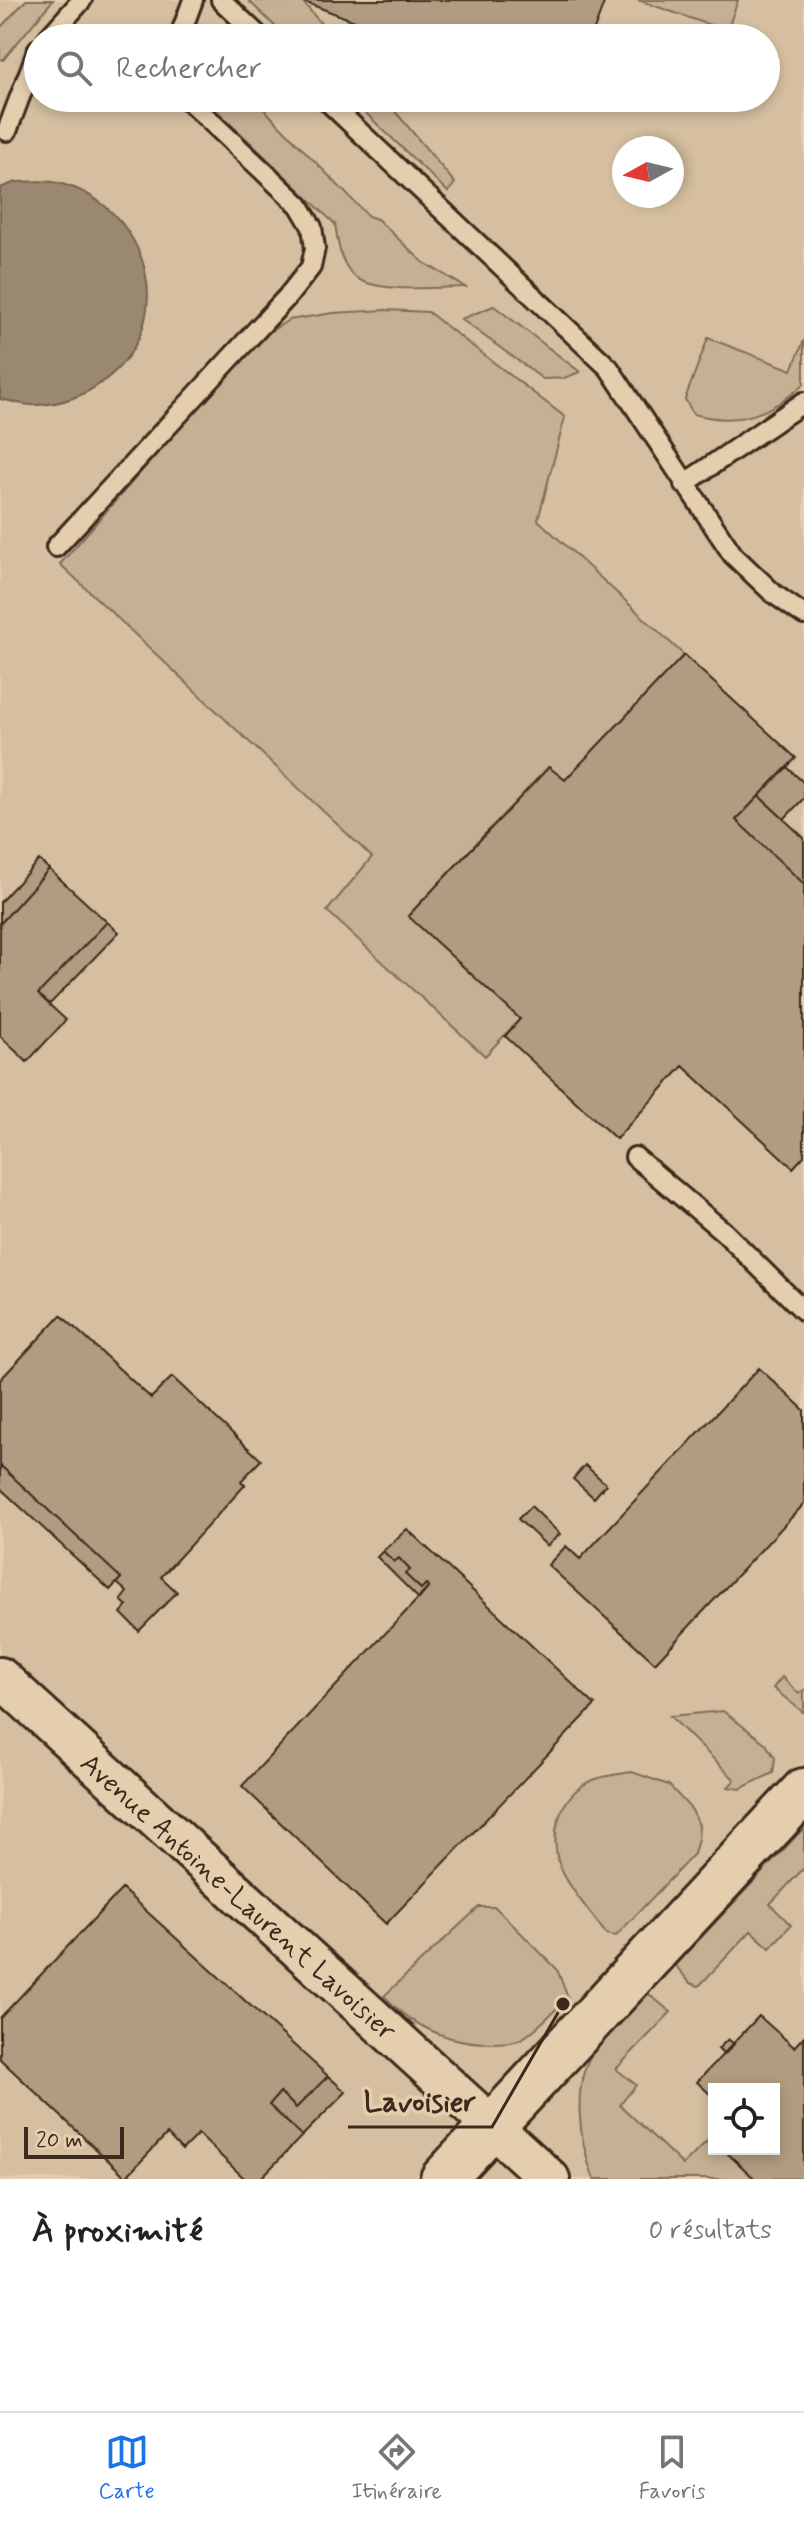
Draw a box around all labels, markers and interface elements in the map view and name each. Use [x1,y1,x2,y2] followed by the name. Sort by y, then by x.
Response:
[24,24,780,112] search box
[52,46,96,90] icon: search
[116,49,262,88] text: Rechercher
[612,136,684,208] north arrow
[71,1746,403,2050] street label: Avenue Antoine-Laurent Lavoisier
[348,2073,492,2127] callout: Lavoisier
[364,2083,477,2122] text: Lavoisier
[708,2083,780,2155] map controls
[708,2083,780,2155] button: locate
[24,2123,124,2159] scale bar
[36,2127,83,2155] text: 20 m
[32,2209,203,2254] text: À proximité
[649,2214,772,2248] text: 0 résultats
[98,2430,155,2506] tab: Carte
[352,2430,442,2506] tab: Itinéraire
[639,2430,706,2506] tab: Favoris

